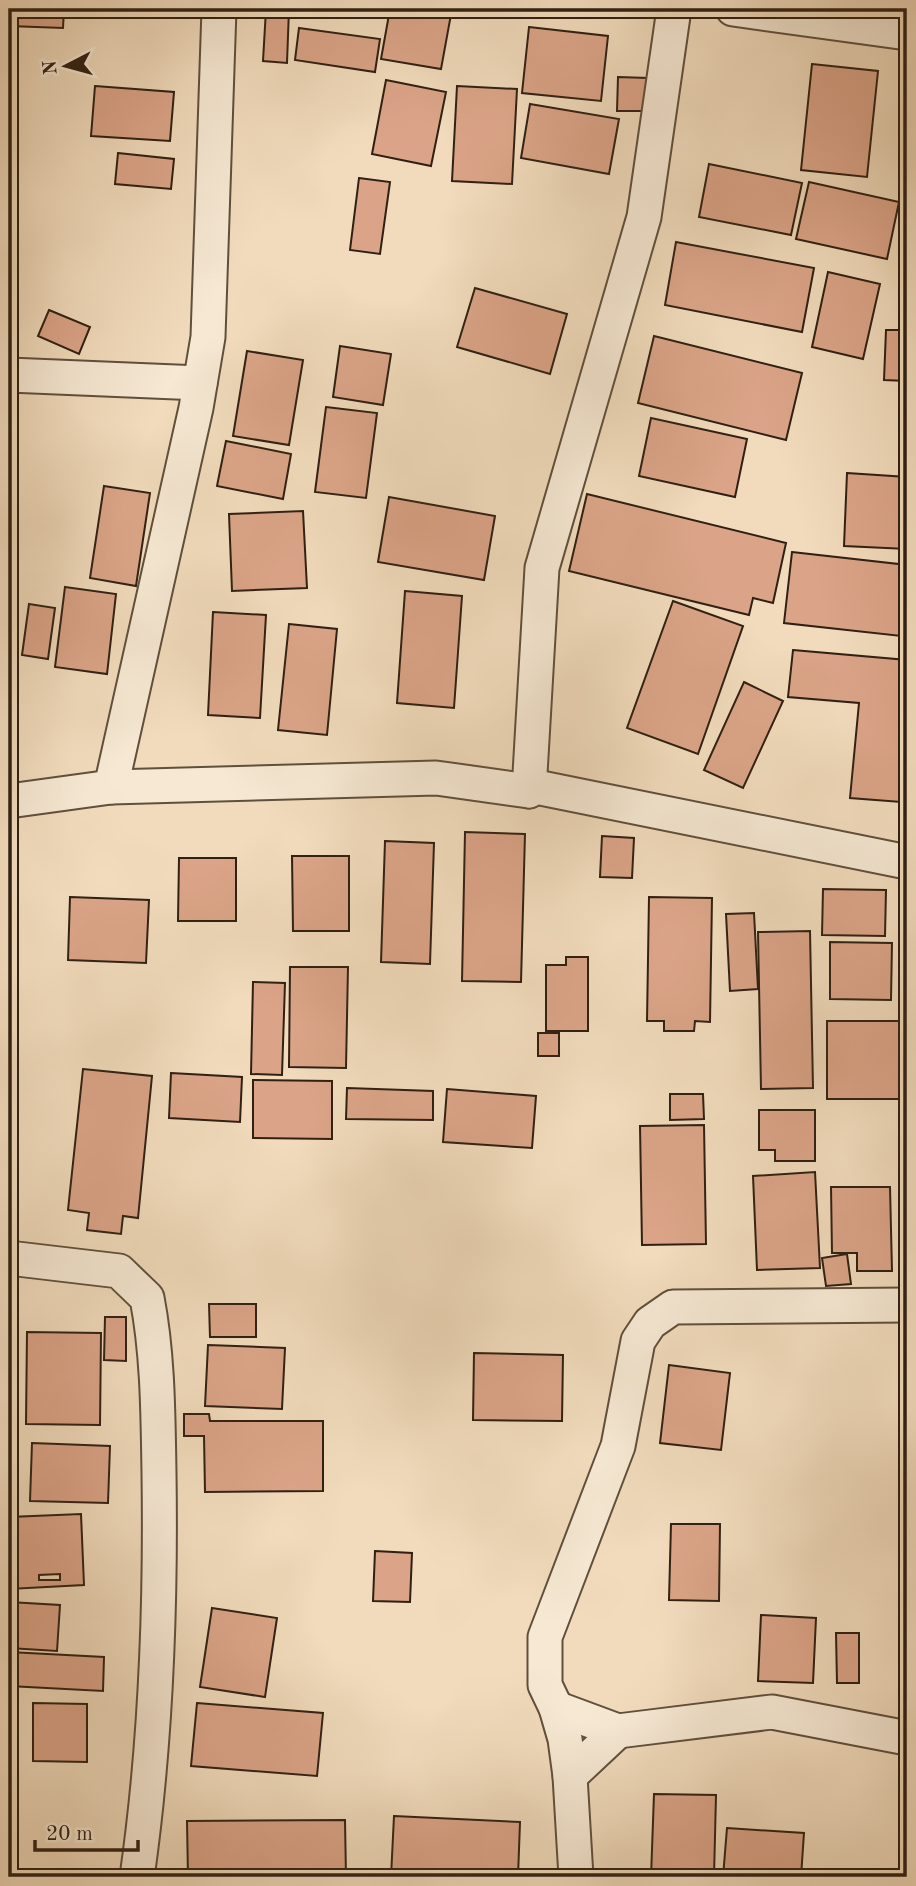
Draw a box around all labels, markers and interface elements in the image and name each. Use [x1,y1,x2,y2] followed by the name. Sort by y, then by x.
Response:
[32,32,102,102] north arrow
[41,59,62,76] text: N
[35,1809,138,1853] scale bar
[46,1824,93,1845] text: 20 m

